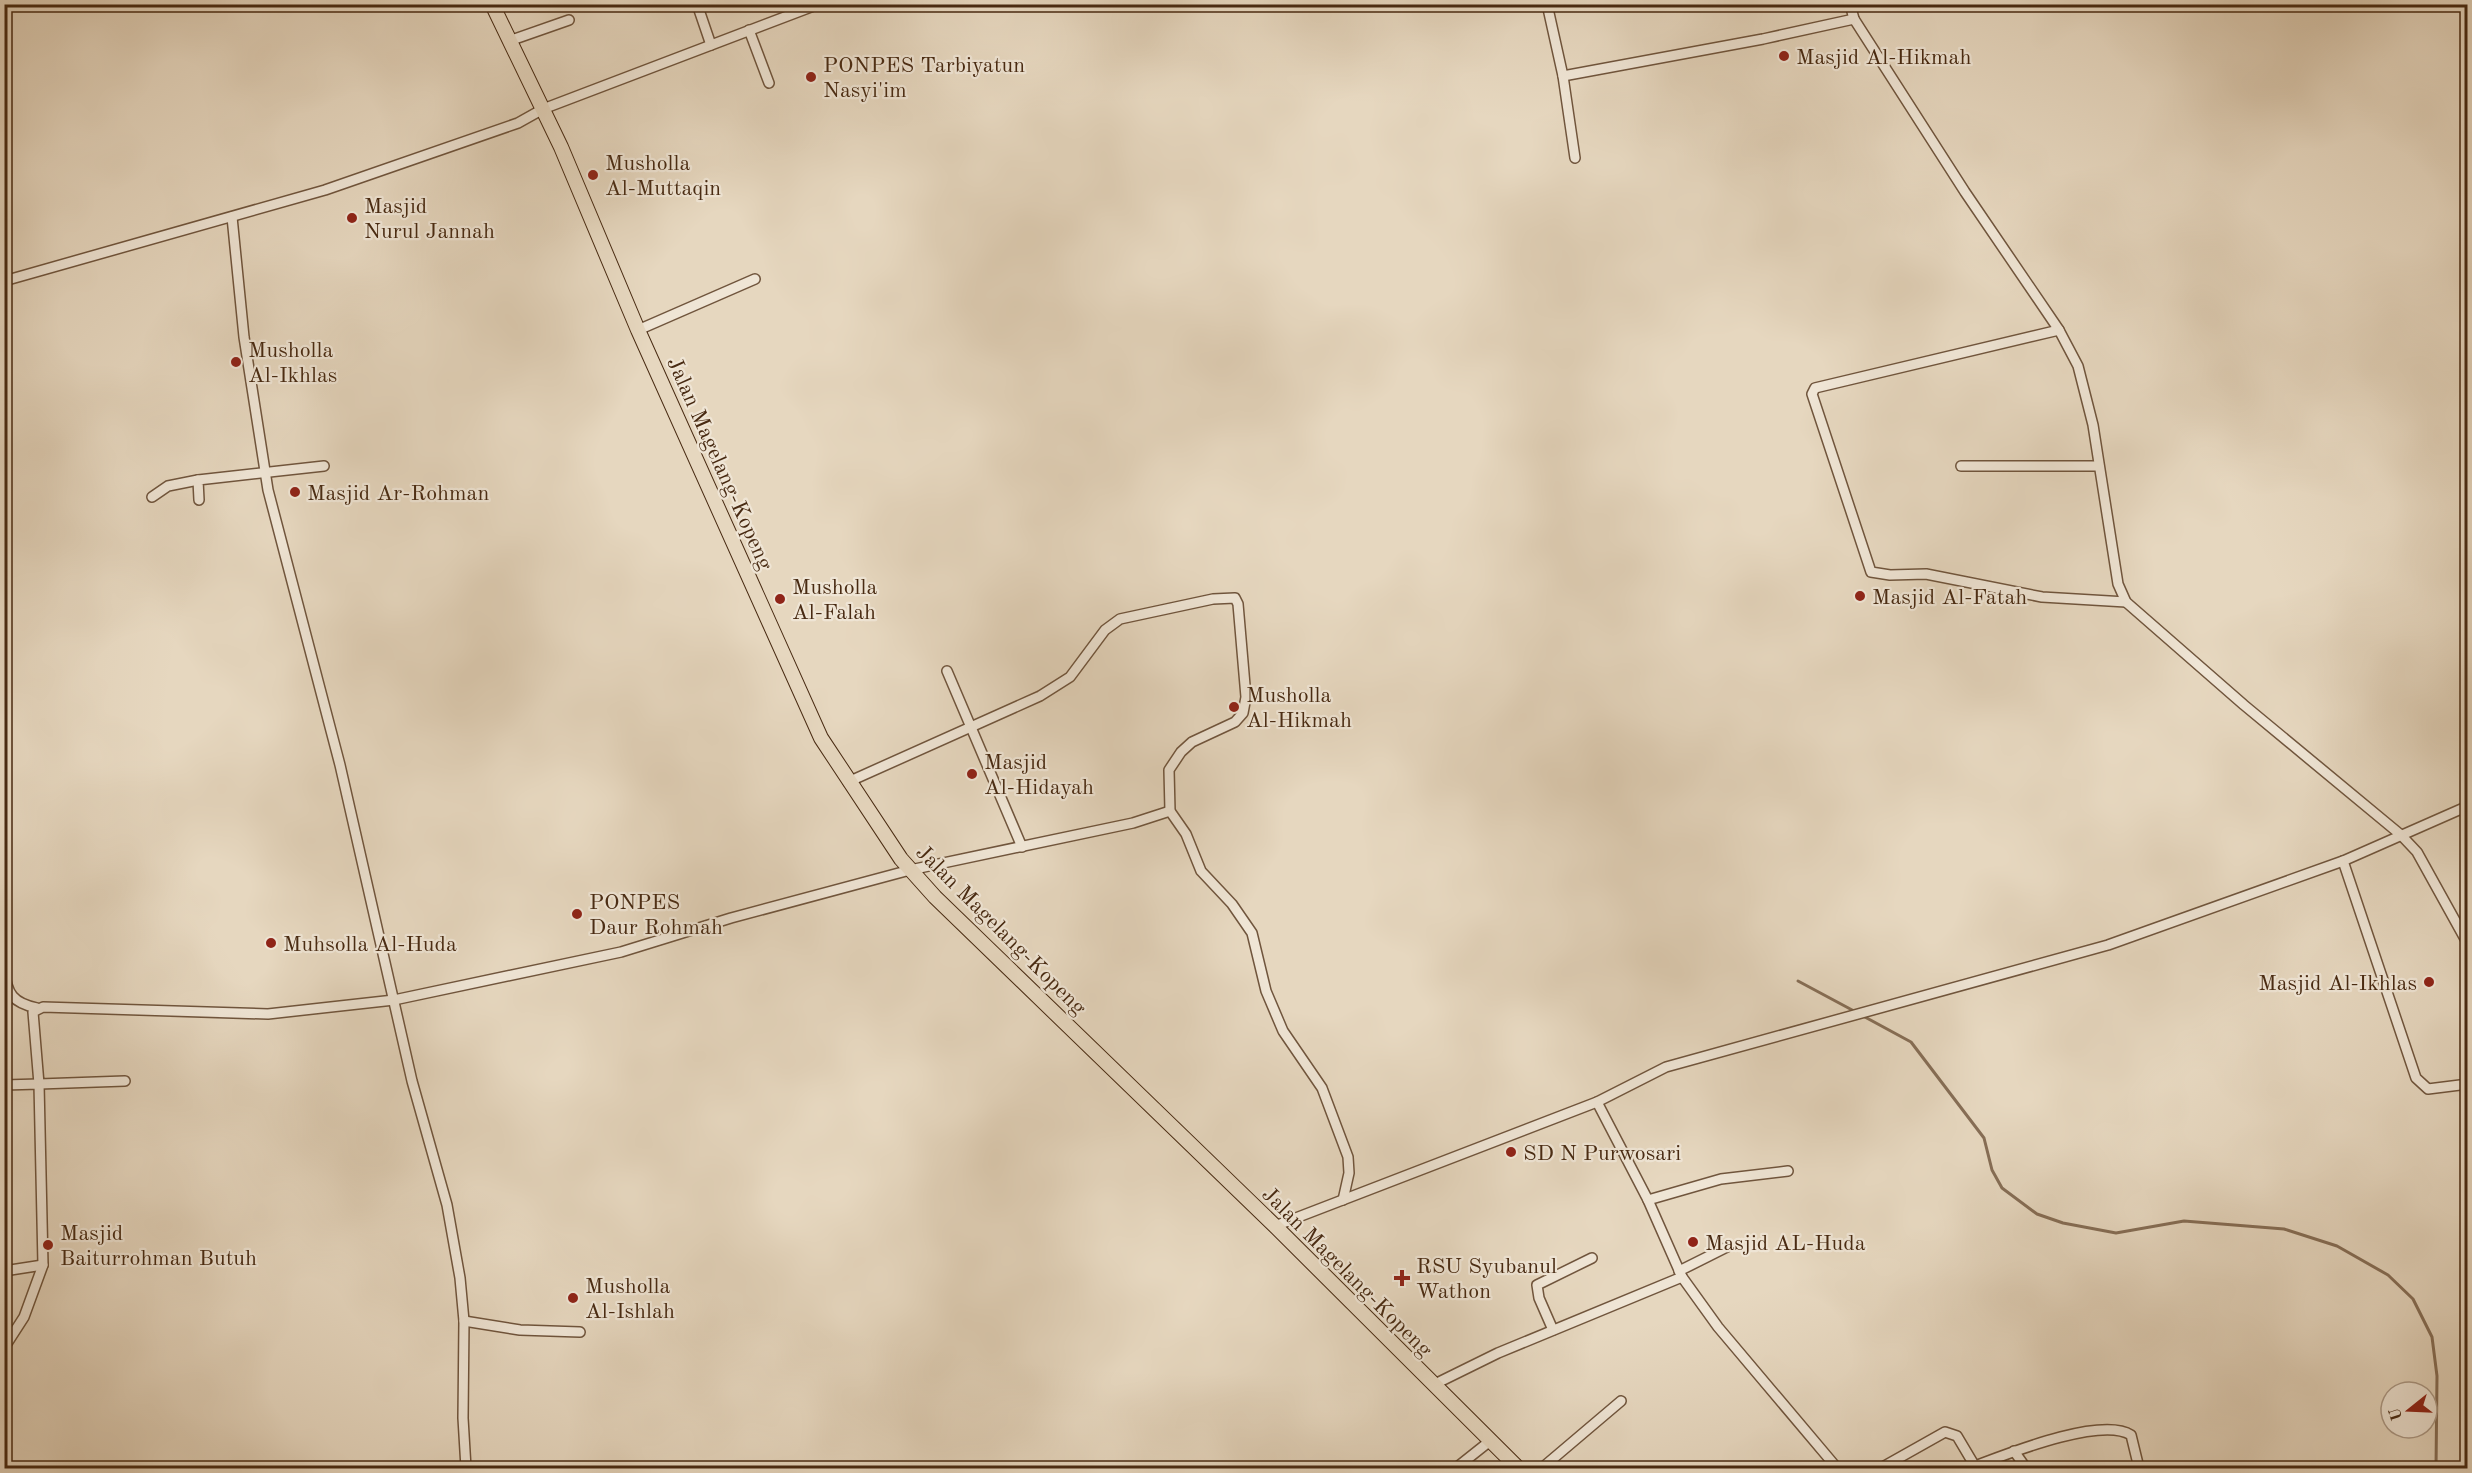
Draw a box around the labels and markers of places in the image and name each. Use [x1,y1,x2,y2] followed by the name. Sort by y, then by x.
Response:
[1796,47,1971,69] place label: Masjid Al-Hikmah
[1777,49,1791,63] marker: Masjid Al-Hikmah
[823,55,1025,102] place label: PONPES Tarbiyatun Nasyi'im
[804,70,818,84] marker: PONPES Tarbiyatun Nasyi'im
[605,153,721,200] place label: Musholla Al-Muttaqin
[586,168,600,182] marker: Musholla Al-Muttaqin
[364,196,495,243] place label: Masjid Nurul Jannah
[345,211,359,225] marker: Masjid Nurul Jannah
[248,340,337,387] place label: Musholla Al-Ikhlas
[229,355,243,369] marker: Musholla Al-Ikhlas
[307,483,489,505] place label: Masjid Ar-Rohman
[288,485,302,499] marker: Masjid Ar-Rohman
[792,577,877,624] place label: Musholla Al-Falah
[1872,587,2027,609] place label: Masjid Al-Fatah
[1853,589,1867,603] marker: Masjid Al-Fatah
[773,592,787,606] marker: Musholla Al-Falah
[1246,685,1352,732] place label: Musholla Al-Hikmah
[1227,700,1241,714] marker: Musholla Al-Hikmah
[984,752,1094,799] place label: Masjid Al-Hidayah
[965,767,979,781] marker: Masjid Al-Hidayah
[589,892,723,939] place label: PONPES Daur Rohmah
[570,907,584,921] marker: PONPES Daur Rohmah
[283,934,457,956] place label: Muhsolla Al-Huda
[264,936,278,950] marker: Muhsolla Al-Huda
[2258,973,2417,995] place label: Masjid Al-Ikhlas
[2422,975,2436,989] marker: Masjid Al-Ikhlas
[1523,1143,1681,1165] place label: SD N Purwosari
[1504,1145,1518,1159] marker: SD N Purwosari
[60,1223,257,1270] place label: Masjid Baiturrohman Butuh
[1705,1233,1866,1255] place label: Masjid AL-Huda
[1686,1235,1700,1249] marker: Masjid AL-Huda
[41,1238,55,1252] marker: Masjid Baiturrohman Butuh
[1416,1256,1557,1303] place label: RSU Syubanul Wathon
[1393,1269,1411,1287] marker: RSU Syubanul Wathon
[585,1276,675,1323] place label: Musholla Al-Ishlah
[566,1291,580,1305] marker: Musholla Al-Ishlah

